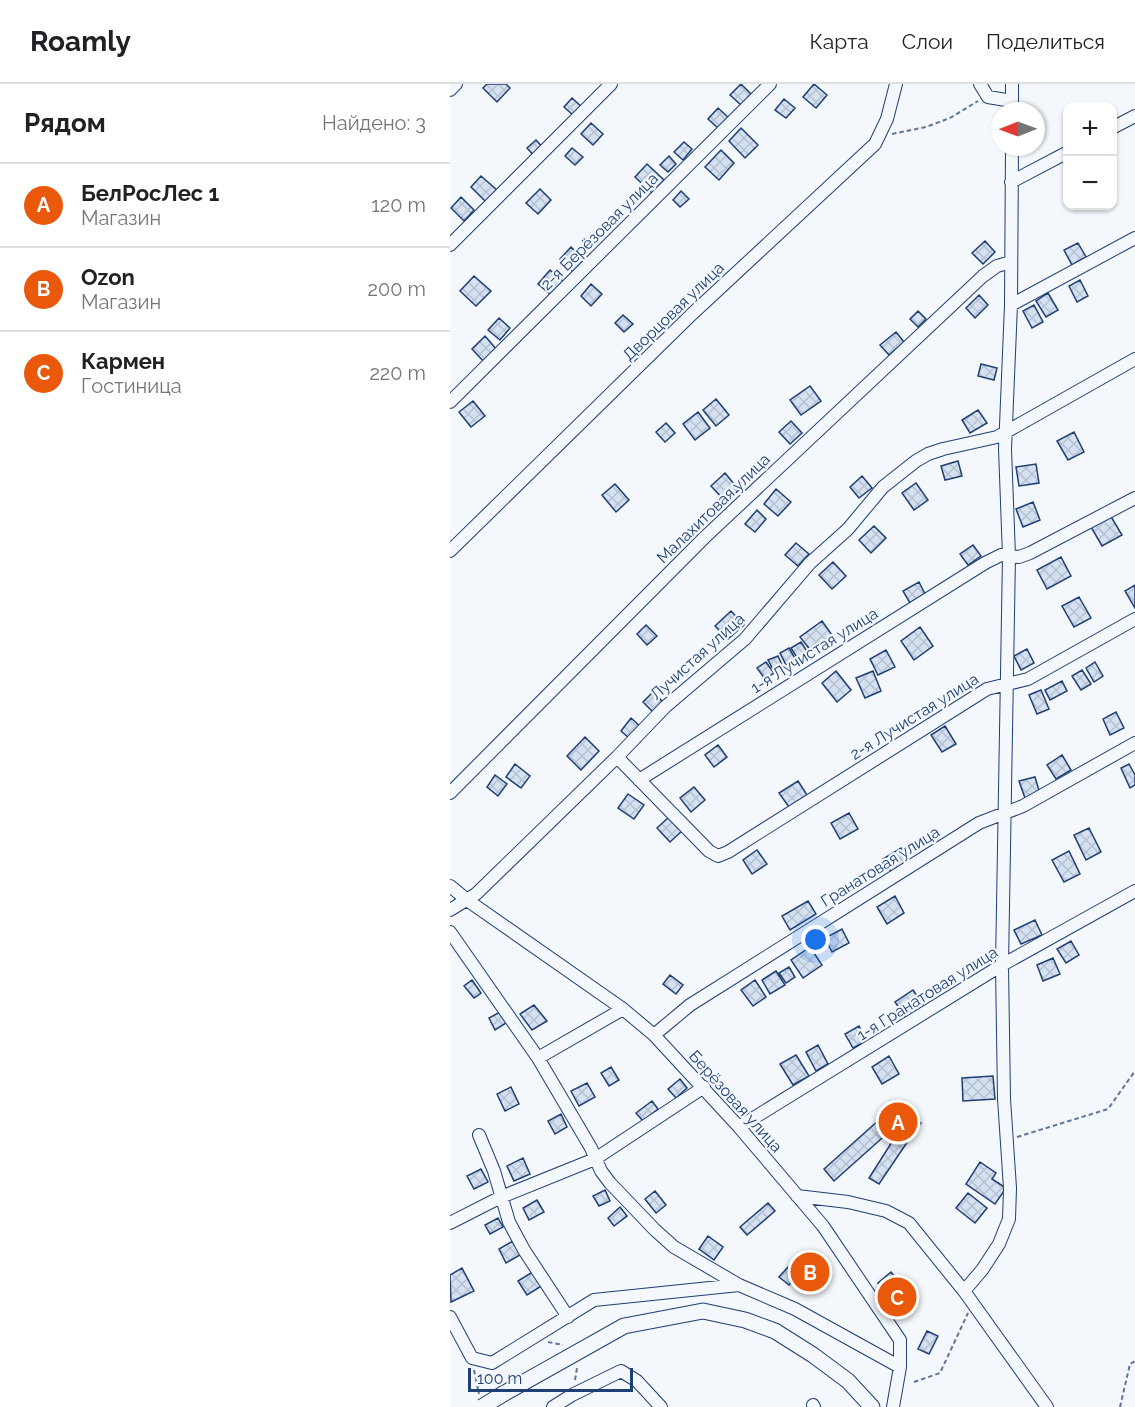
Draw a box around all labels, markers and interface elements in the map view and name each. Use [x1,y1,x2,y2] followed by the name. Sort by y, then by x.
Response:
[30,25,131,58] text: Roamly
[810,29,869,54] text: Карта
[902,29,953,54] text: Слои
[986,29,1105,54] text: Поделиться
[991,102,1045,156] north arrow
[1063,102,1117,210] map controls
[1063,102,1117,156] button: +
[24,108,106,138] text: Рядом
[322,111,426,135] text: Найдено: 3
[1063,156,1117,210] button: −
[537,169,662,294] street label: 2-я Берёзовая улица
[81,180,219,206] text: БелРосЛес 1
[37,193,50,217] text: A
[371,193,426,217] text: 120 m
[81,206,161,230] text: Магазин
[619,258,728,364] street label: Дворцовая улица
[81,264,135,290] text: Ozon
[37,277,50,301] text: B
[368,277,426,301] text: 200 m
[81,290,161,314] text: Магазин
[81,348,165,374] text: Кармен
[37,361,50,385] text: C
[369,361,426,385] text: 220 m
[81,374,182,398] text: Гостиница
[653,450,774,567] street label: Малахитовая улица
[747,604,881,697] street label: 1-я Лучистая улица
[646,609,748,704] street label: Лучистая улица
[847,669,982,764] street label: 2-я Лучистая улица
[817,822,943,911] street label: Гранатовая улица
[801,925,830,954] your location
[853,942,1001,1044] street label: 1-я Гранатовая улица
[685,1047,786,1156] street label: Берёзовая улица
[878,1100,918,1144] pin: A
[790,1250,830,1294] pin: B
[878,1274,916,1320] pin: C
[468,1365,633,1392] scale bar
[477,1369,522,1388] text: 100 m

